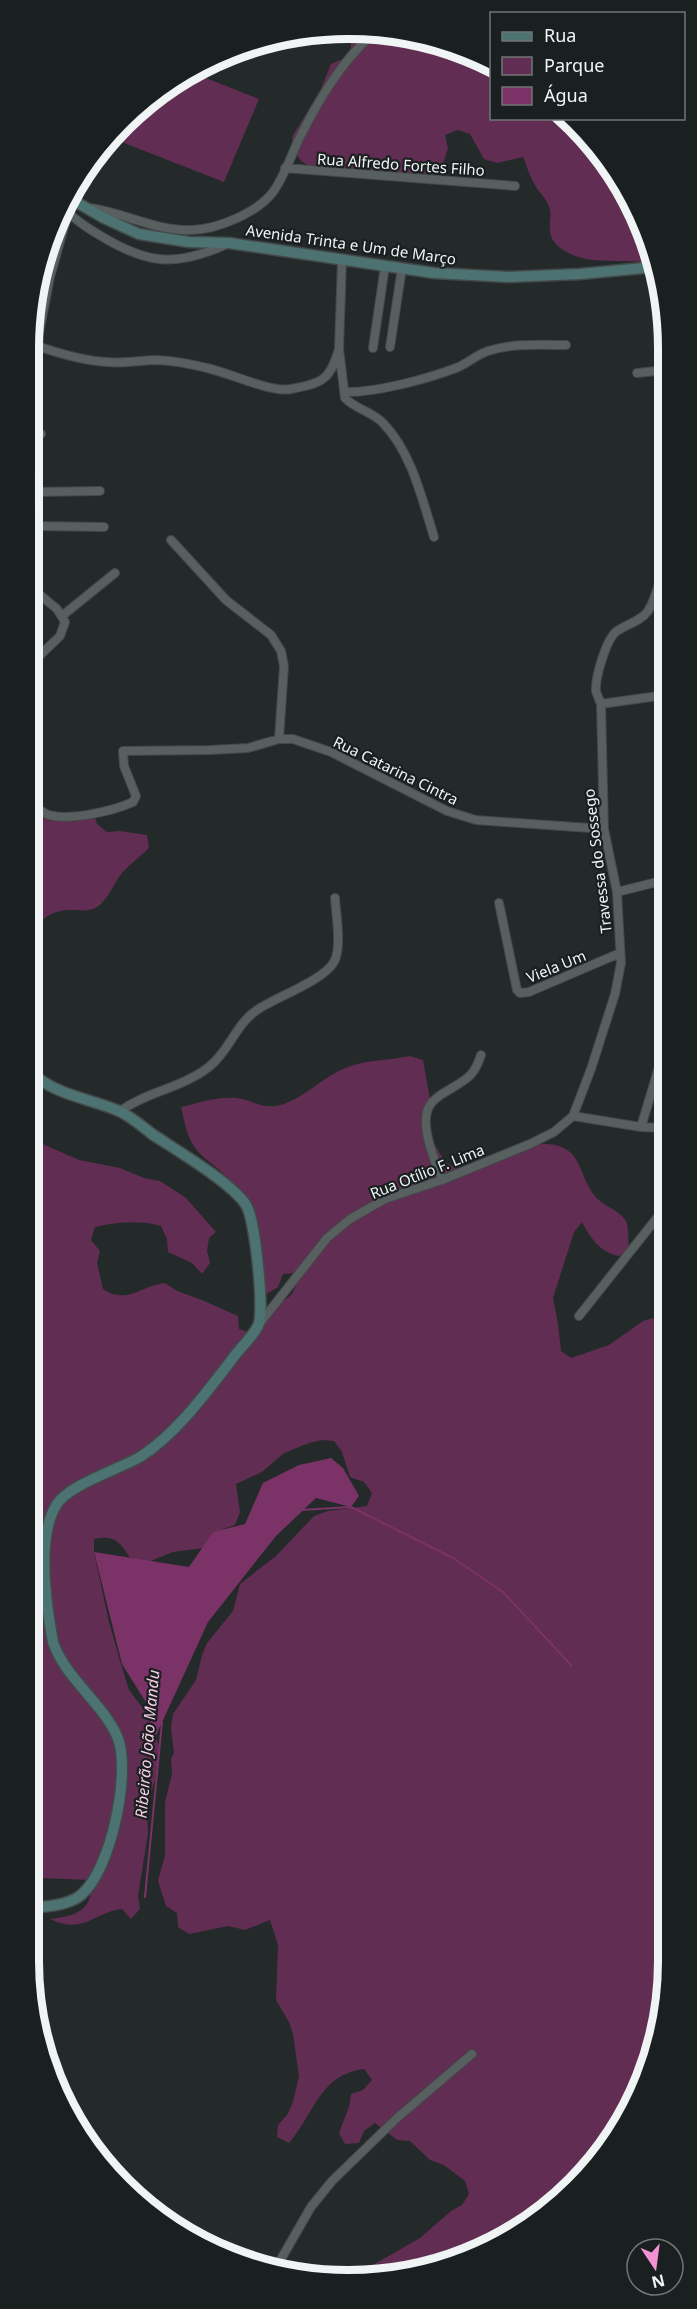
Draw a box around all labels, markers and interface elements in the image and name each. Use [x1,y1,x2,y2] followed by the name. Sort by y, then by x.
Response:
[490,12,685,120] legend
[544,23,576,47] text: Rua
[544,53,604,77] text: Parque
[544,83,588,107] text: Água
[317,148,485,180] street label: Rua Alfredo Fortes Filho
[245,219,457,269] street label: Avenida Trinta e Um de Março
[330,731,462,809] street label: Rua Catarina Cintra
[578,788,616,934] street label: Travessa do Sossego
[523,945,589,987] street label: Viela Um
[367,1139,487,1203] street label: Rua Otílio F. Lima
[130,1669,164,1819] water label: Ribeirão João Mandu
[625,2237,685,2297] north arrow
[650,2269,667,2294] text: N

